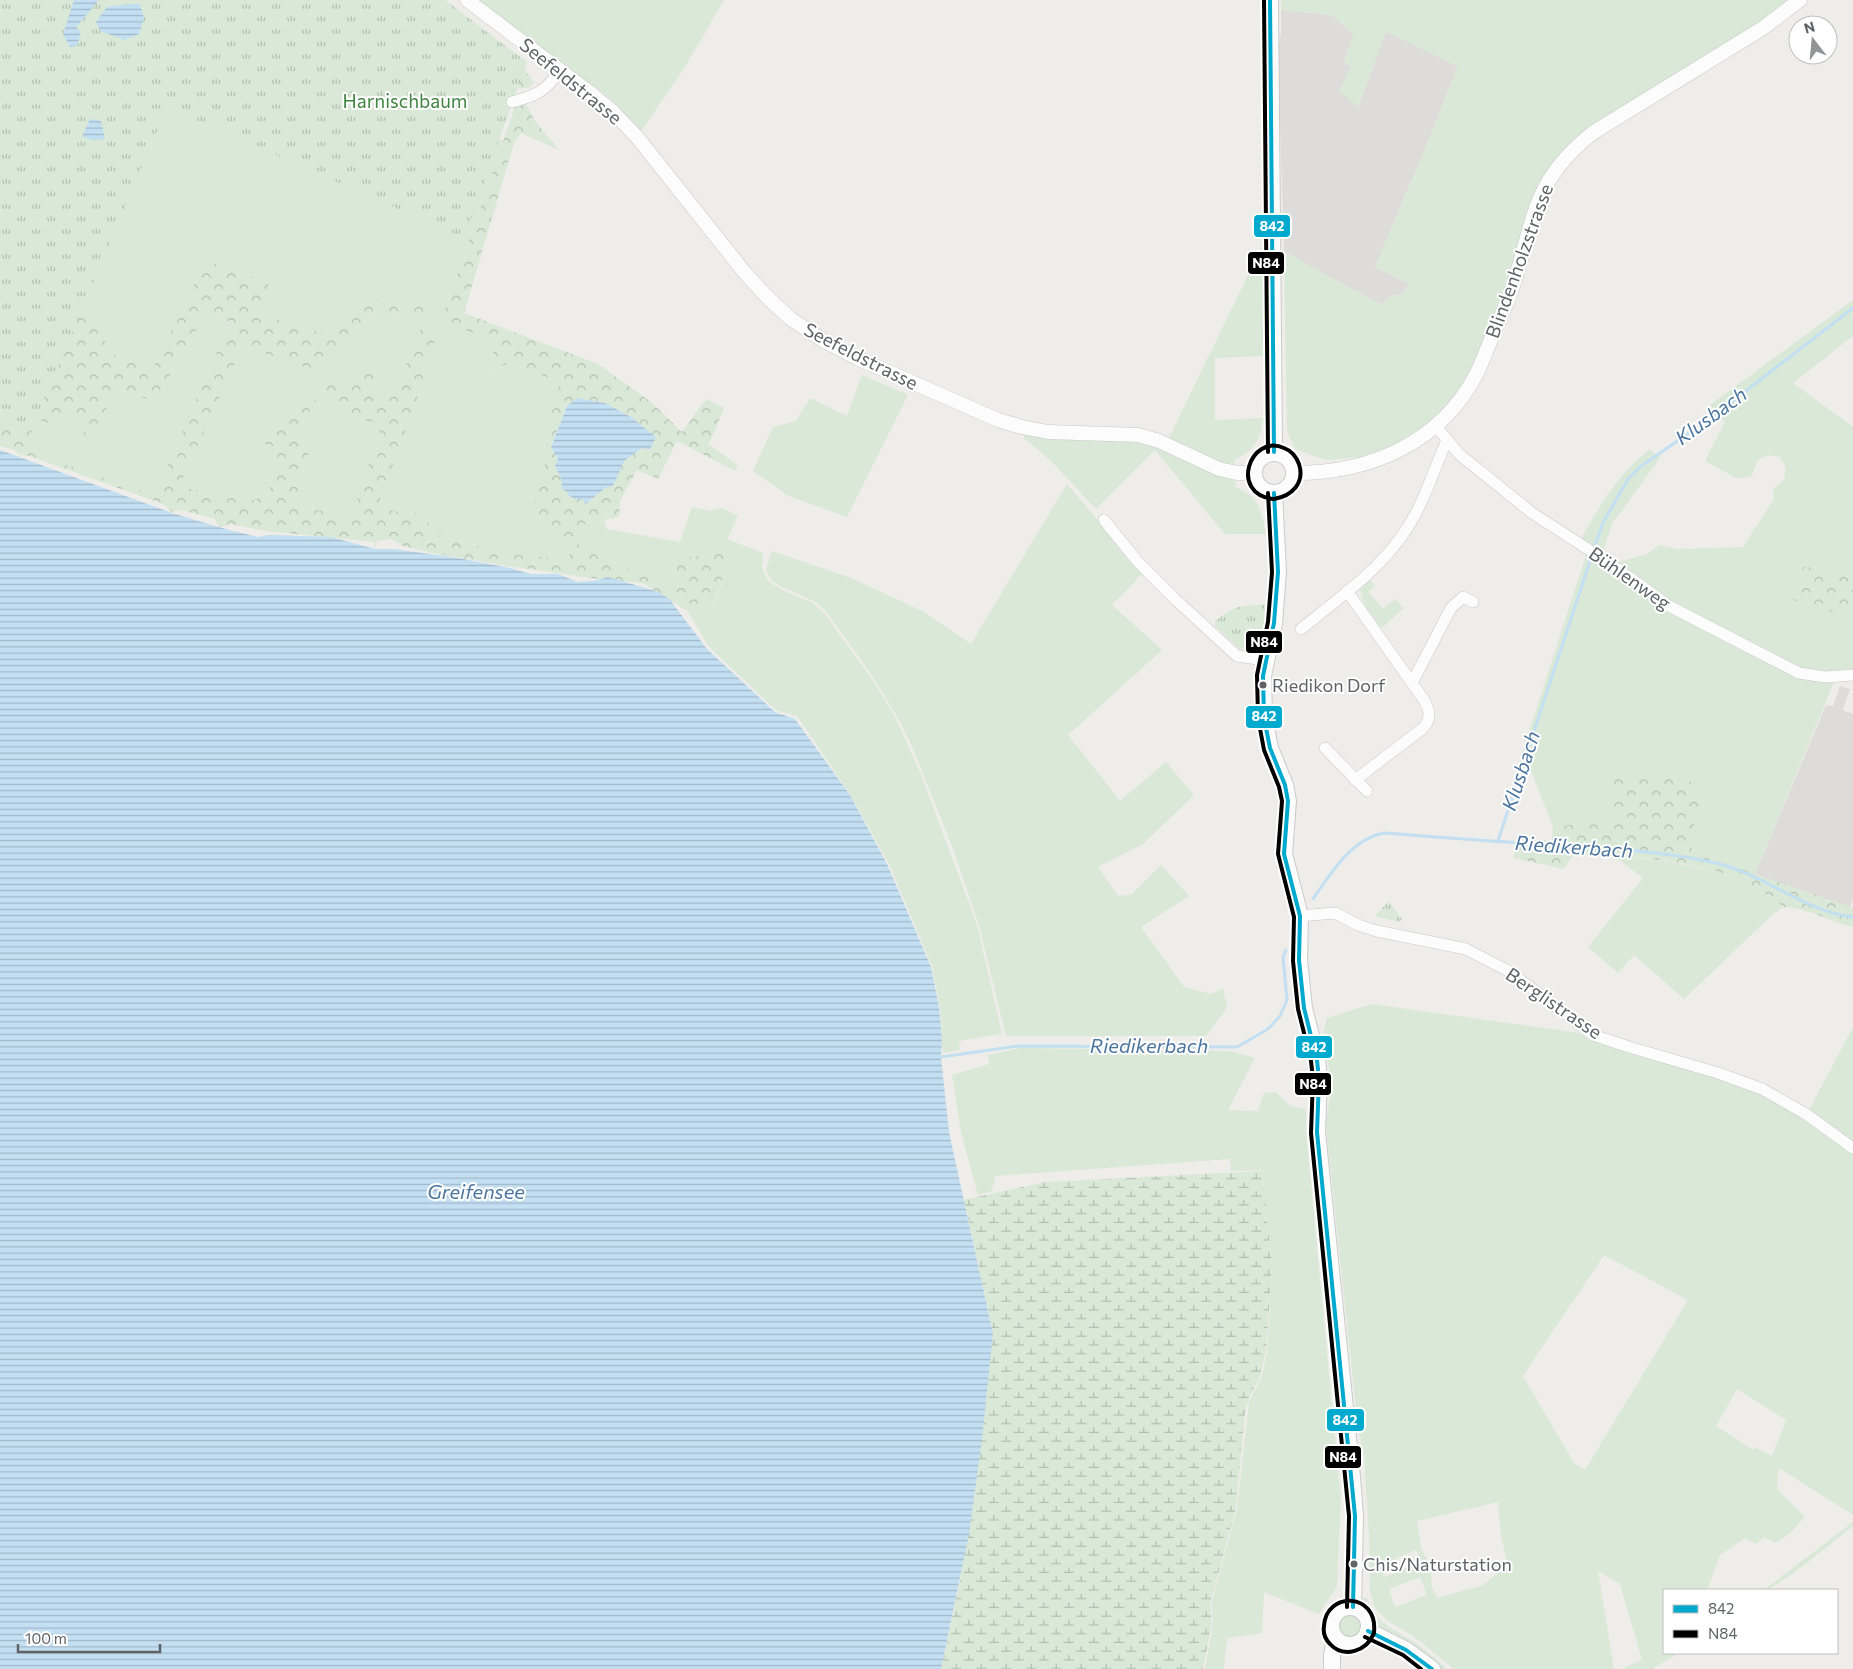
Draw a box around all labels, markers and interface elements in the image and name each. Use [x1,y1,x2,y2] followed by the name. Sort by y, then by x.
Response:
[1788,15,1838,65] north arrow
[1802,17,1817,37] text: N
[516,32,627,129] street label: Seefeldstrasse
[343,89,467,112] park label: Harnischbaum
[1480,181,1557,341] street label: Blindenholzstrasse
[1253,214,1291,238] line badge: 842
[1259,217,1285,234] text: 842
[1247,251,1285,275] line badge: N84
[1252,254,1280,271] text: N84
[800,317,922,394] street label: Seefeldstrasse
[1670,381,1751,449] water label: Klusbach
[1585,541,1676,614] street label: Bühlenweg
[1245,630,1283,654] line badge: N84
[1250,633,1278,650] text: N84
[1272,674,1386,696] place label: Riedikon Dorf
[1258,680,1268,690] marker: Riedikon Dorf
[1245,705,1283,729] line badge: 842
[1251,707,1277,724] text: 842
[1496,728,1544,814] water label: Klusbach
[1514,830,1634,862] water label: Riedikerbach
[1502,962,1607,1043] street label: Berglistrasse
[1090,1033,1208,1057] water label: Riedikerbach
[1295,1035,1333,1059] line badge: 842
[1301,1038,1327,1055] text: 842
[1294,1072,1332,1096] line badge: N84
[1299,1075,1327,1092] text: N84
[427,1179,525,1203] water label: Greifensee
[1326,1408,1365,1432] line badge: 842
[1332,1411,1358,1428] text: 842
[1324,1445,1362,1469] line badge: N84
[1329,1448,1357,1465] text: N84
[1363,1553,1512,1575] place label: Chis/Naturstation
[1349,1559,1359,1569] marker: Chis/Naturstation
[1663,1589,1838,1654] legend
[1708,1599,1734,1617] text: 842
[18,1622,160,1654] scale bar
[1708,1624,1737,1642] text: N84
[25,1629,67,1647] text: 100 m

